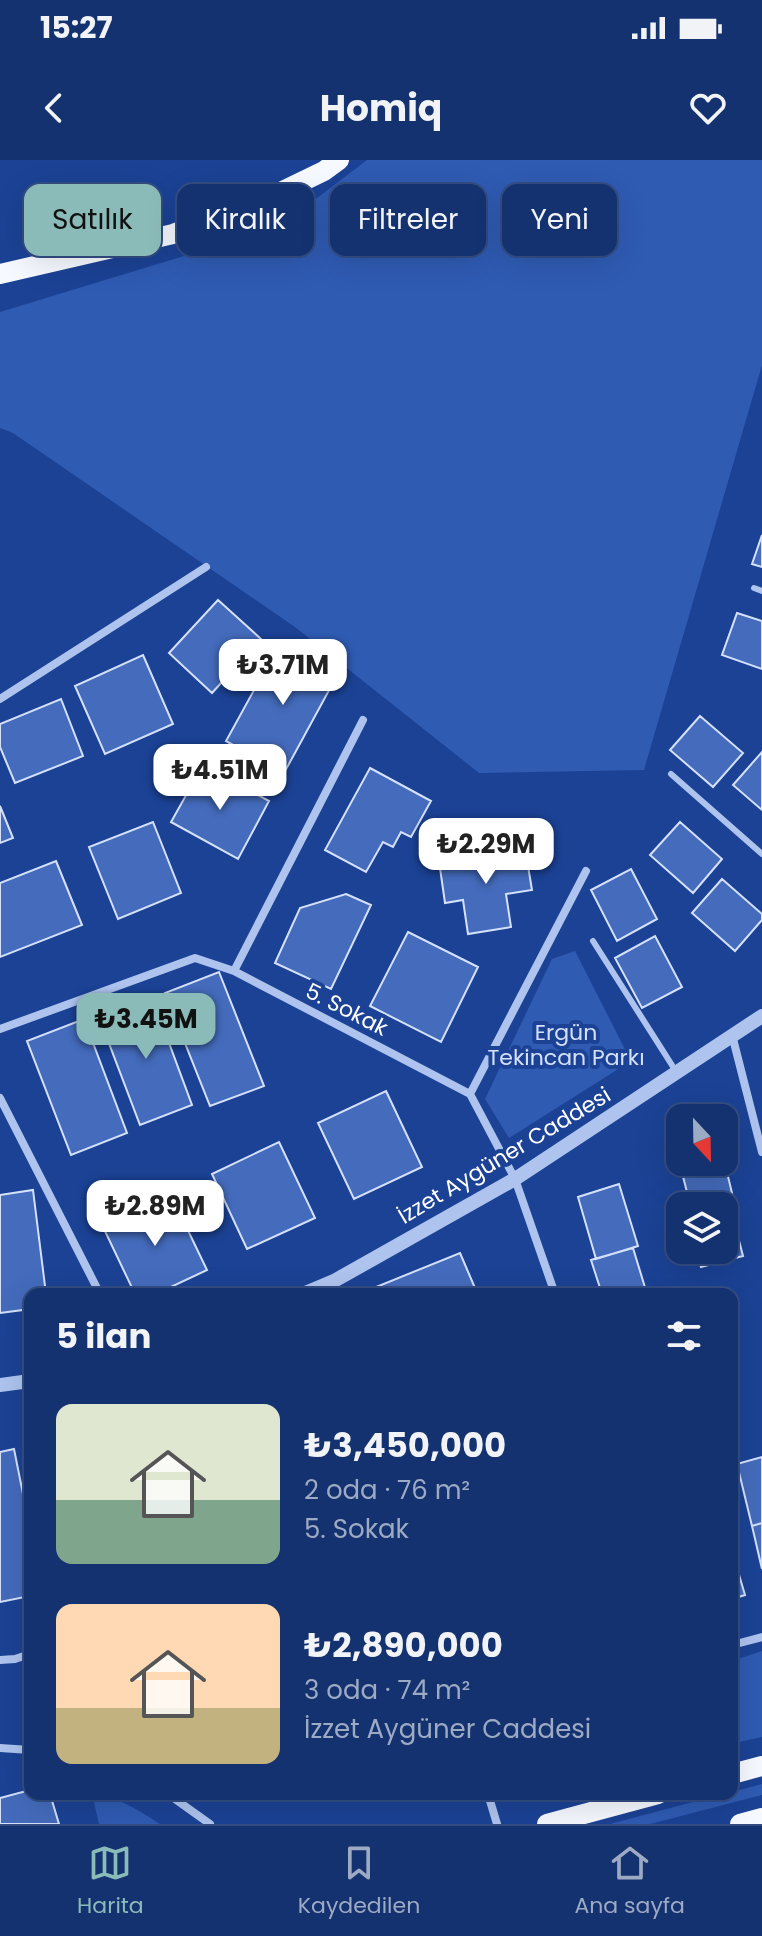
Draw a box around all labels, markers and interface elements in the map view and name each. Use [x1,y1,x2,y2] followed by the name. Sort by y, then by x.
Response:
[40,6,112,49] text: 15:27
[320,83,442,134] text: Homiq
[32,86,76,130] icon: back
[686,86,730,130] icon: heart
[24,184,161,256] chip: Satılık
[177,184,314,256] chip: Kiralık
[330,184,486,256] chip: Filtreler
[502,184,617,256] chip: Yeni
[218,639,348,707] pin: ₺3.71M
[237,647,329,683] text: ₺3.71M
[155,744,285,812] pin: ₺4.51M
[171,752,269,788] text: ₺4.51M
[421,818,551,886] pin: ₺2.29M
[437,826,535,862] text: ₺2.29M
[300,975,394,1044] street label: 5. Sokak
[81,993,211,1061] pin: ₺3.45M
[94,1001,198,1037] text: ₺3.45M
[487,1017,645,1073] park label: Ergün Tekincan Parkı
[392,1080,616,1231] street label: İzzet Aygüner Caddesi
[666,1104,738,1176] north arrow
[666,1104,738,1264] map controls
[90,1180,220,1248] pin: ₺2.89M
[105,1188,205,1224] text: ₺2.89M
[666,1192,738,1264] button: layers
[56,1312,151,1360] text: 5 ilan
[662,1314,706,1358] icon: filters
[304,1421,506,1469] text: ₺3,450,000
[120,1436,216,1532] icon: home
[304,1472,470,1508] text: 2 oda · 76 m²
[304,1511,409,1547] text: 5. Sokak
[304,1621,503,1669] text: ₺2,890,000
[120,1636,216,1732] icon: home
[304,1672,470,1708] text: 3 oda · 74 m²
[304,1711,591,1747] text: İzzet Aygüner Caddesi
[77,1841,144,1922] tab: Harita
[298,1841,420,1922] tab: Kaydedilen
[574,1841,685,1922] tab: Ana sayfa

